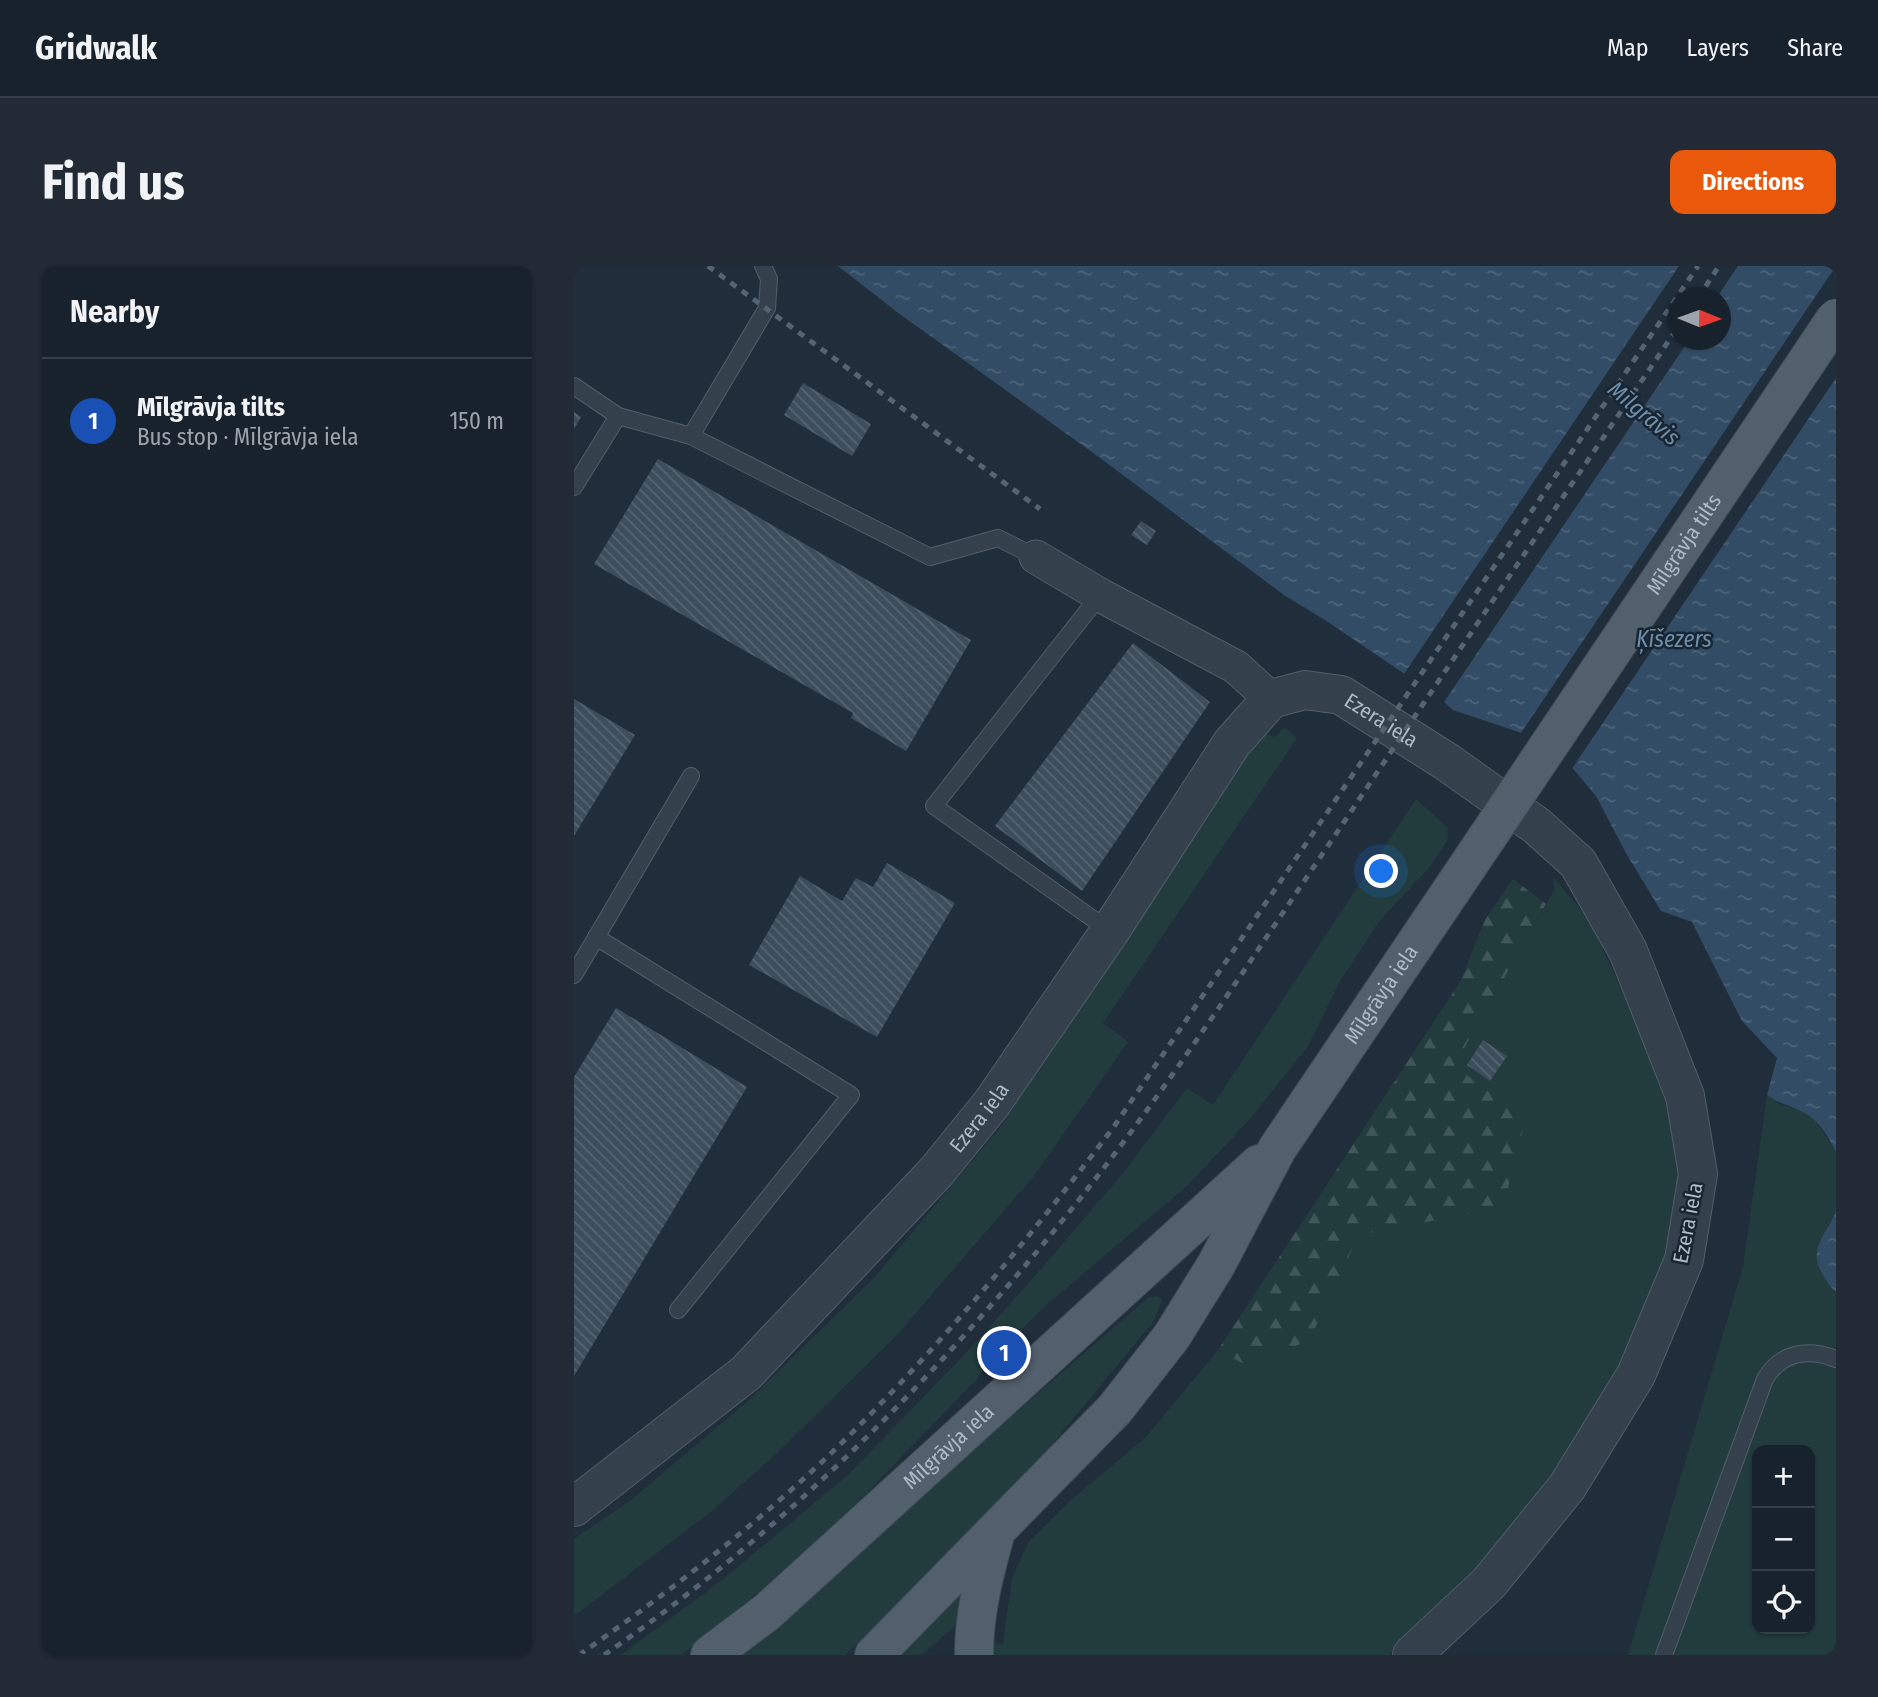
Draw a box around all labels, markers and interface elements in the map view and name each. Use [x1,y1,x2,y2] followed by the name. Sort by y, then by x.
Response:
[35,28,157,68] text: Gridwalk
[1607,34,1649,62] text: Map
[1687,34,1749,62] text: Layers
[1787,34,1843,62] text: Share
[1670,150,1836,214] button: Directions
[42,153,185,212] text: Find us
[1668,287,1731,350] north arrow
[70,294,159,330] text: Nearby
[1602,375,1686,451] water label: Mīlgrāvis
[137,392,285,423] text: Mīlgrāvja tilts
[88,407,98,435] text: 1
[449,407,504,435] text: 150 m
[137,423,358,451] text: Bus stop · Mīlgrāvja iela
[1641,489,1727,600] street label: Mīlgrāvja tilts
[1636,625,1712,654] water label: Ķīšezers
[1340,688,1423,753] street label: Ezera iela
[1364,854,1398,888] your location
[1339,940,1424,1049] street label: Mīlgrāvja iela
[944,1078,1015,1158] street label: Ezera iela
[1667,1180,1709,1266] street label: Ezera iela
[981,1327,1027,1379] pin: 1
[898,1399,999,1495] street label: Mīlgrāvja iela
[1752,1445,1815,1634] map controls
[1752,1445,1815,1508] button: +
[1752,1508,1815,1571] button: −
[1752,1571,1815,1634] button: locate

